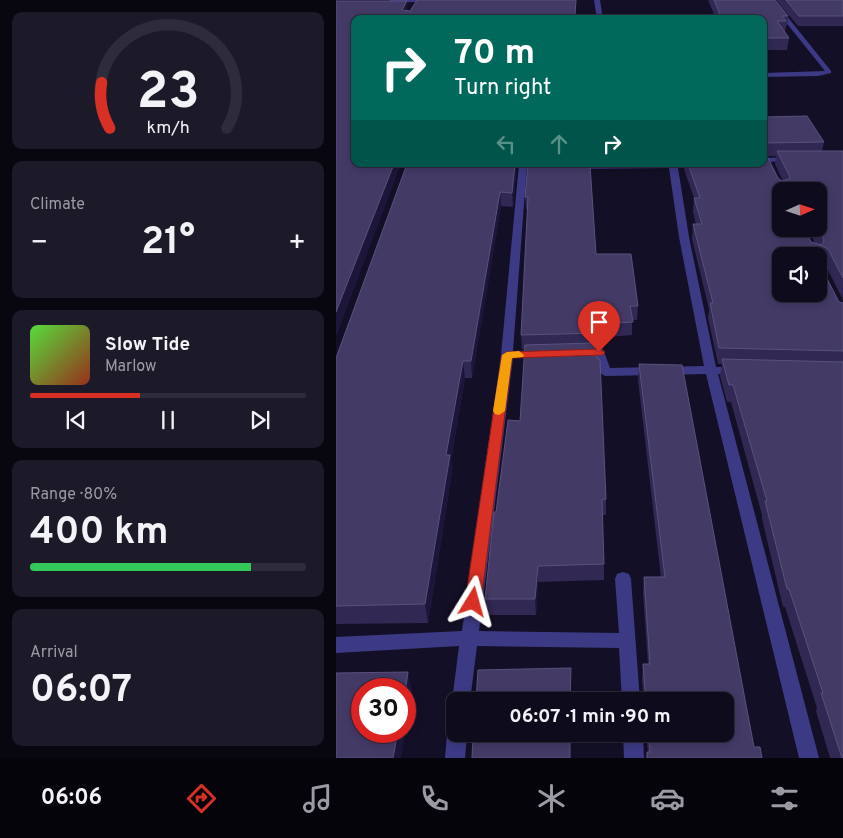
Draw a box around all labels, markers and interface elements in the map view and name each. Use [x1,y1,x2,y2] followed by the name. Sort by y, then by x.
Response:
[454,32,535,76] text: 70 m
[371,35,436,100] icon: right
[137,61,199,127] text: 23
[454,75,551,102] text: Turn right
[146,117,190,140] text: km/h
[492,130,520,158] icon: left
[545,130,573,158] icon: ahead
[598,130,626,158] icon: right
[772,182,827,238] north arrow
[772,182,827,302] map controls
[30,195,85,215] text: Climate
[141,219,195,268] text: 21°
[30,226,48,262] text: −
[288,226,306,262] text: +
[772,247,827,302] button: sound
[578,301,620,352] pin
[585,308,613,336] icon: arrive
[105,333,190,357] text: Slow Tide
[105,357,157,377] text: Marlow
[62,406,90,434] icon: previous
[154,406,182,434] icon: pause
[246,406,274,434] icon: next
[30,485,117,505] text: Range · 80%
[30,509,169,558] text: 400 km
[446,575,498,627] position arrow
[30,643,78,663] text: Arrival
[30,667,132,716] text: 06:07
[351,678,416,743] speed limit sign: 30
[509,705,671,729] text: 06:07 · 1 min · 90 m
[184,781,219,816] icon: directions
[300,781,335,816] icon: music
[417,781,452,816] icon: phone
[534,781,569,816] icon: climate
[650,781,685,816] icon: car
[767,781,802,816] icon: filters
[41,785,102,812] text: 06:06

